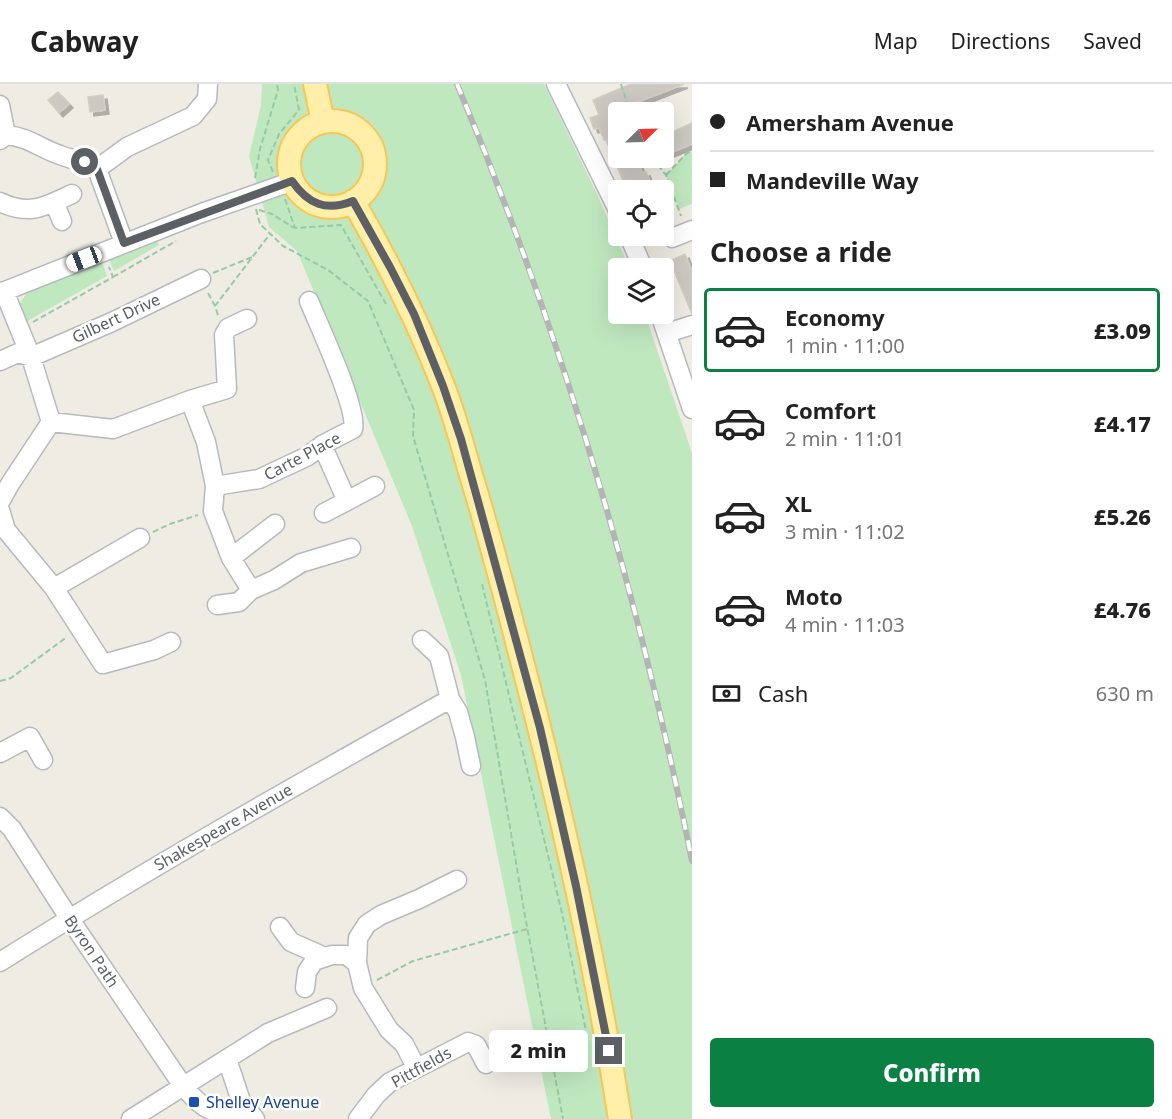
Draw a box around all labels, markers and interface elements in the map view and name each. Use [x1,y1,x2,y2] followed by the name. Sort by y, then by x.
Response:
[30,22,139,60] text: Cabway
[874,27,918,55] text: Map
[951,27,1050,55] text: Directions
[1083,27,1142,55] text: Saved
[608,102,674,168] north arrow
[608,102,674,324] map controls
[746,107,954,137] text: Amersham Avenue
[71,148,98,175] route start
[746,165,919,195] text: Mandeville Way
[608,180,674,246] button: locate
[710,233,892,270] text: Choose a ride
[64,244,104,274] car
[608,258,674,324] button: layers
[68,288,164,348] street label: Gilbert Drive
[785,302,884,332] text: Economy
[713,303,767,357] icon: car
[1094,315,1151,345] text: £3.09
[785,332,905,359] text: 1 min · 11:00
[785,395,876,425] text: Comfort
[713,396,767,450] icon: car
[1094,408,1151,438] text: £4.17
[785,425,905,452] text: 2 min · 11:01
[260,427,344,485] street label: Carte Place
[785,488,812,518] text: XL
[713,489,767,543] icon: car
[1094,501,1151,531] text: £5.26
[785,518,905,545] text: 3 min · 11:02
[785,581,843,611] text: Moto
[713,582,767,636] icon: car
[1094,594,1151,624] text: £4.76
[785,611,905,638] text: 4 min · 11:03
[710,677,743,710] icon: cash
[758,678,808,708] text: Cash
[1096,680,1154,707] text: 630 m
[150,778,296,876] street label: Shakespeare Avenue
[60,910,124,992] street label: Byron Path
[489,1030,588,1072] callout: 2 min
[511,1037,566,1064] text: 2 min
[595,1037,622,1064] route end
[710,1038,1154,1107] button: Confirm
[387,1041,455,1093] street label: Pittfields
[206,1091,319,1113] place label: Shelley Avenue
[187,1095,201,1109] marker: Shelley Avenue

